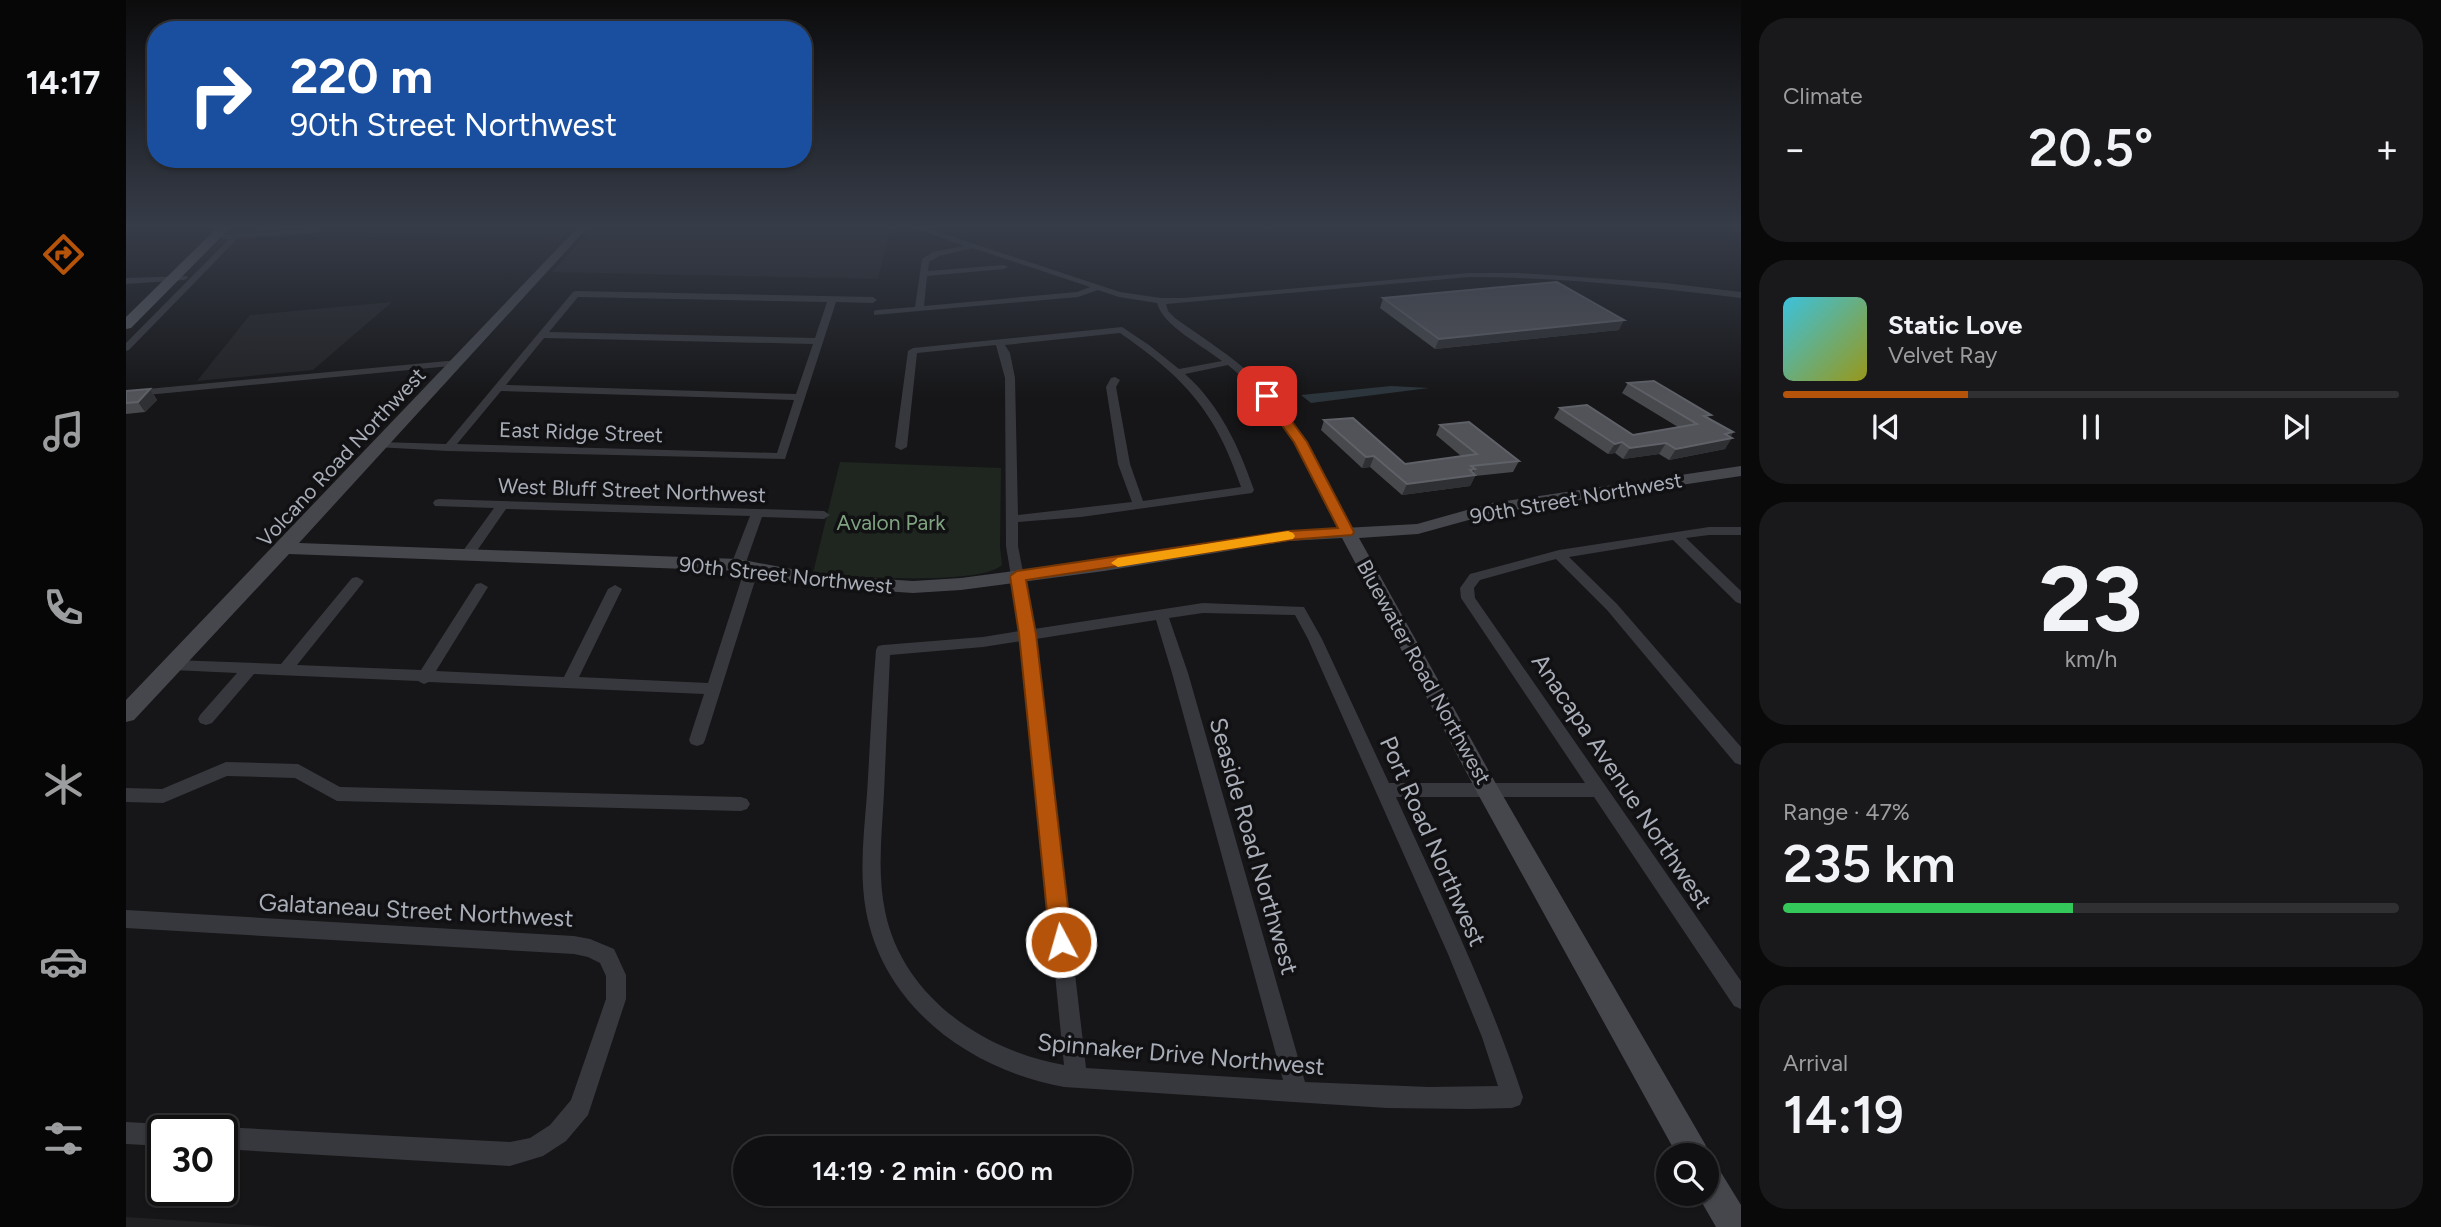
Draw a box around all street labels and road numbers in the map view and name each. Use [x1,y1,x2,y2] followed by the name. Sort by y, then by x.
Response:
[252,362,431,552] street label: Volcano Road Northwest
[499,417,664,447] street label: East Ridge Street
[1468,467,1684,529] street label: 90th Street Northwest
[498,473,766,507] street label: West Bluff Street Northwest
[678,551,894,599] street label: 90th Street Northwest
[1352,555,1496,789] street label: Bluewater Road Northwest
[1526,648,1718,914] street label: Anacapa Avenue Northwest
[1203,714,1305,978] street label: Seaside Road Northwest
[1374,732,1492,950] street label: Port Road Northwest
[258,887,574,933] street label: Galataneau Street Northwest
[1036,1027,1326,1081] street label: Spinnaker Drive Northwest

